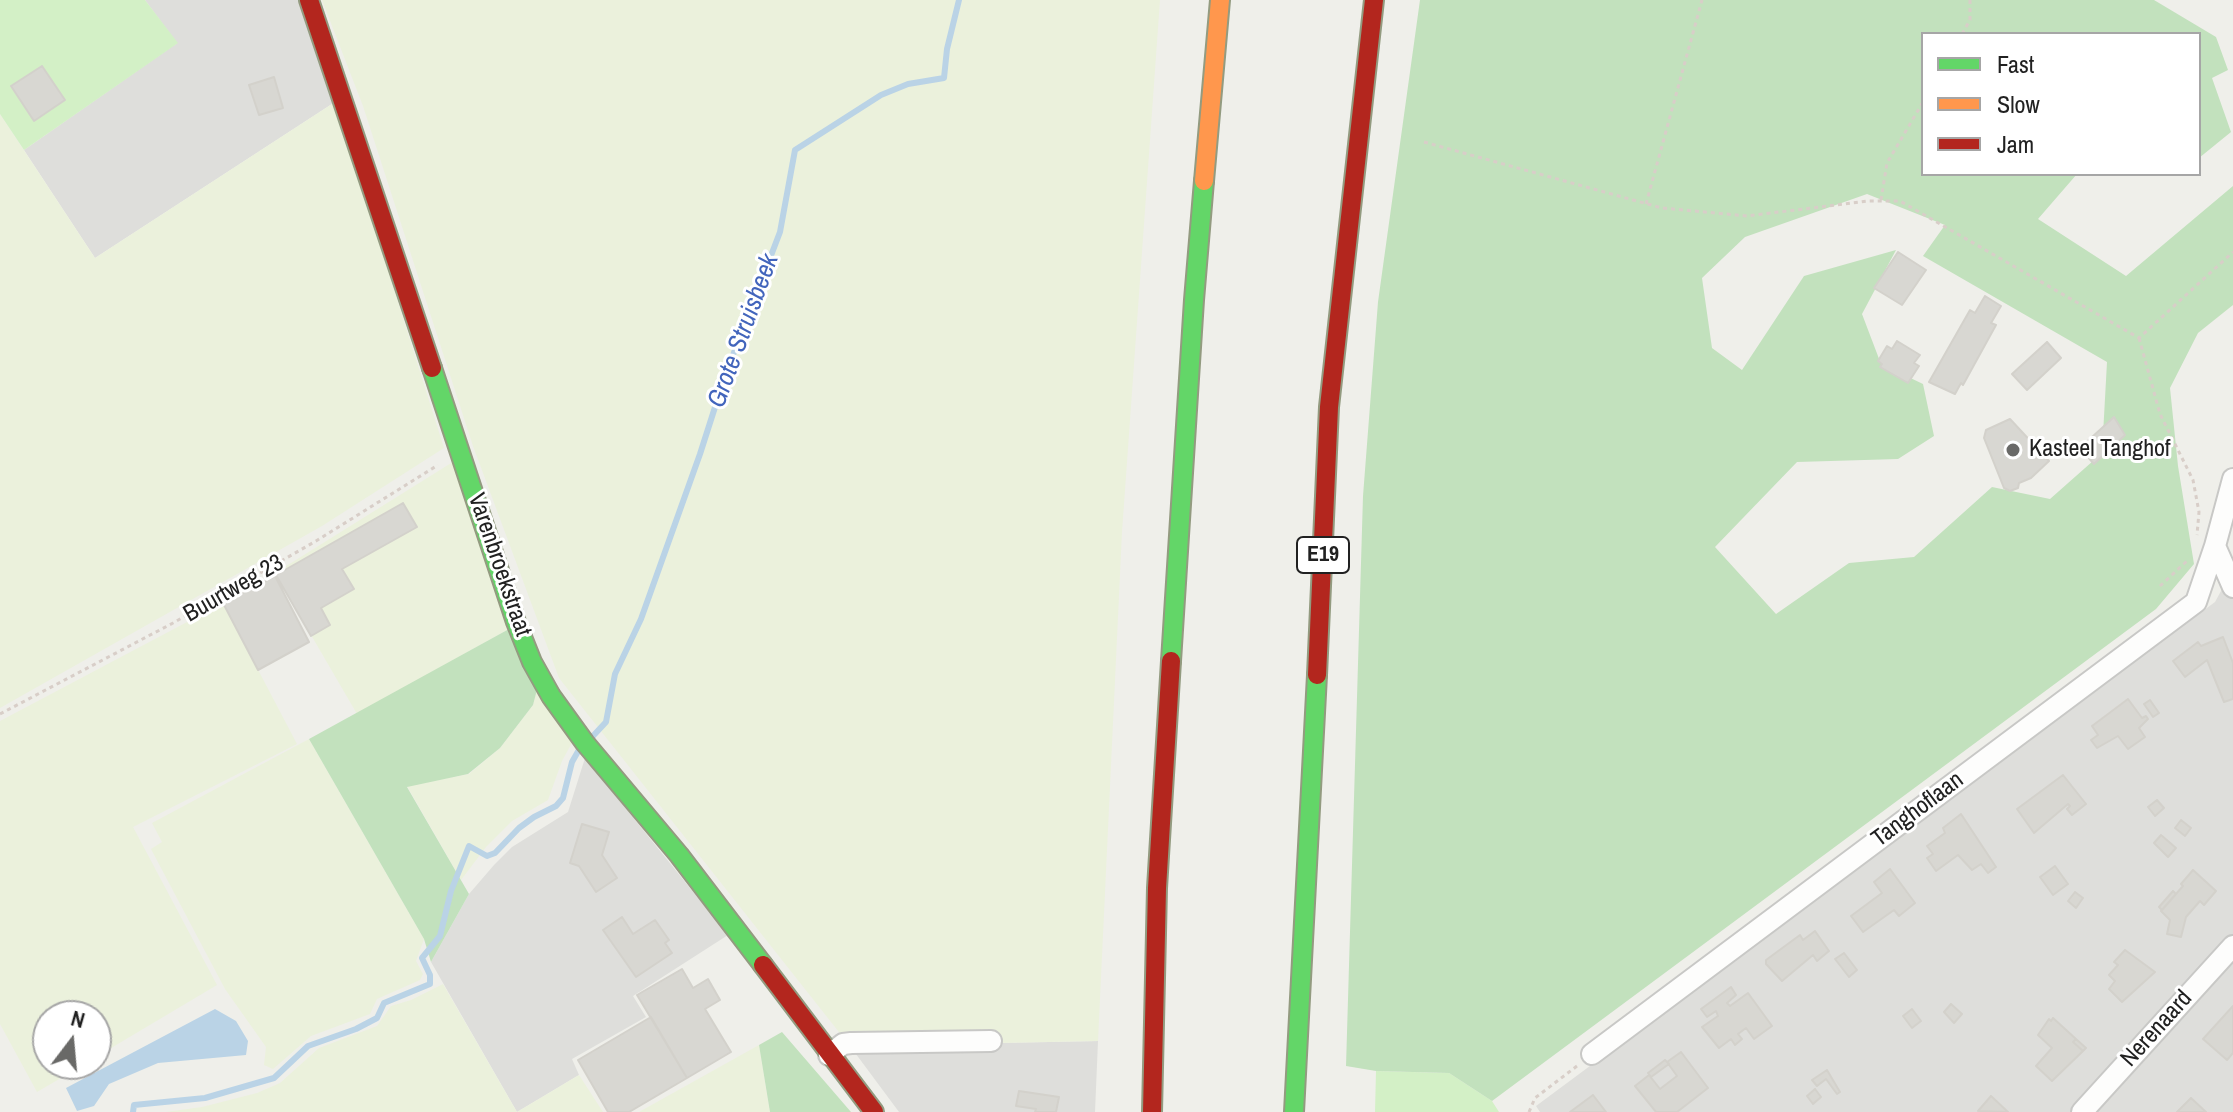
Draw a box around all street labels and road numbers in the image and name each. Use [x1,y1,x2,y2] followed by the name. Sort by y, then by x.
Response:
[461,490,537,640] street label: Varenbroekstraat
[1297,537,1349,573] road number: E19
[179,549,289,629] street label: Buurtweg 23
[1866,766,1970,854] street label: Tanghoflaan
[2115,985,2199,1073] street label: Nerenaard

